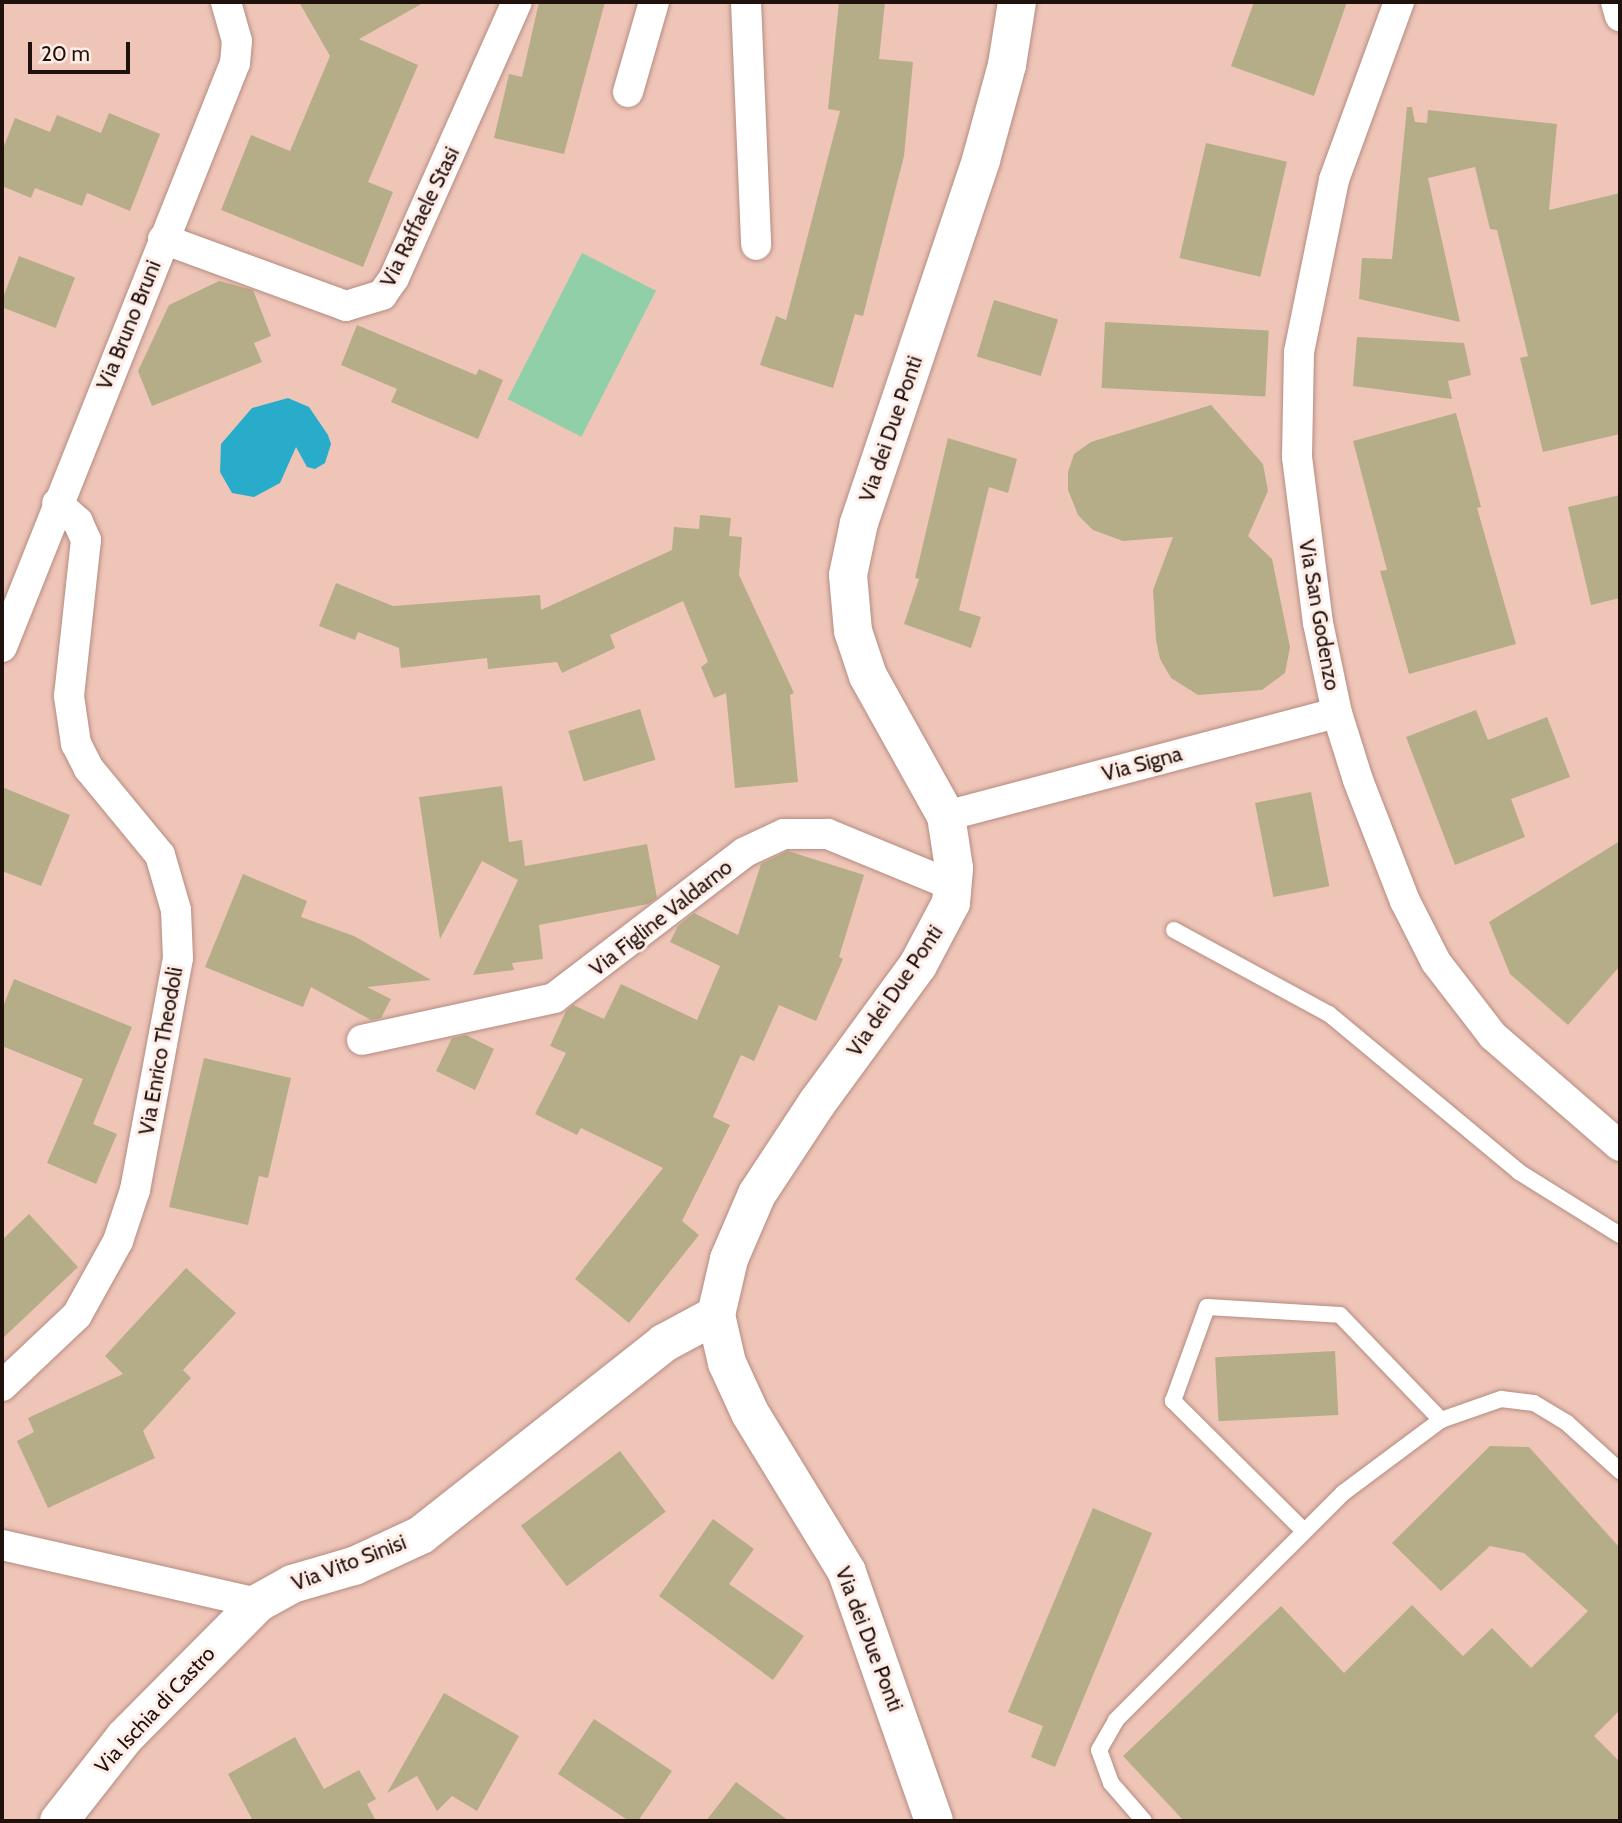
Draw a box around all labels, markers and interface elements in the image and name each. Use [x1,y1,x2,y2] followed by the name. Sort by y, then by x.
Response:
[32,28,133,72] scale bar
[41,41,90,66] text: 20 m
[375,143,465,291] street label: Via Raffaele Stasi
[92,257,166,393] street label: Via Bruno Bruni
[854,353,928,505] street label: Via dei Due Ponti
[1293,538,1345,692] street label: Via San Godenzo
[1099,741,1185,787] street label: Via Signa
[585,855,737,981] street label: Via Figline Valdarno
[842,921,948,1061] street label: Via dei Due Ponti
[134,965,188,1137] street label: Via Enrico Theodoli
[288,1530,410,1596] street label: Via Vito Sinisi
[830,1563,908,1715] street label: Via dei Due Ponti
[90,1641,220,1779] street label: Via Ischia di Castro

